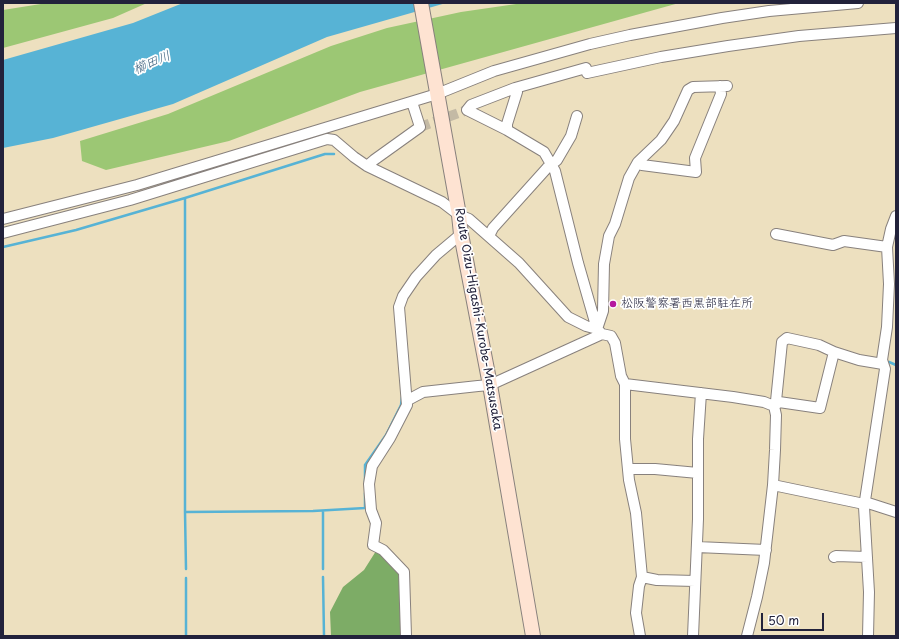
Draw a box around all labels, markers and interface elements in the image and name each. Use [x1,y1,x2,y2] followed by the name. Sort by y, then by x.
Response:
[131,48,173,78] water label: 櫛田川
[451,207,505,431] street label: Route Oizu-Higashi-Kurobe-Matsusaka
[621,297,753,311] place label: 松阪警察署西黒部駐在所
[608,299,618,309] marker: 松阪警察署西黒部駐在所
[763,605,826,631] scale bar
[768,611,799,629] text: 50 m

